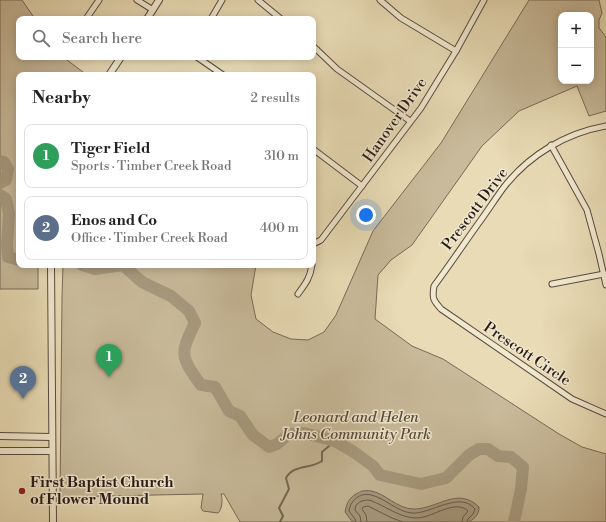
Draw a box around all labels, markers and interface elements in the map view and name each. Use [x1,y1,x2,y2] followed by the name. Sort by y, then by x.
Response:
[558,12,594,84] map controls
[558,12,594,48] button: +
[16,16,316,60] search box
[30,27,52,49] icon: search
[62,29,142,48] text: Search here
[558,48,594,84] button: −
[359,74,431,166] street label: Hanover Drive
[32,87,91,109] text: Nearby
[251,90,300,106] text: 2 results
[71,139,151,158] text: Tiger Field
[43,148,49,164] text: 1
[264,148,299,164] text: 310 m
[71,158,231,174] text: Sports · Timber Creek Road
[438,164,512,254] street label: Prescott Drive
[356,205,376,225] your location
[71,211,157,230] text: Enos and Co
[42,220,50,236] text: 2
[260,220,299,236] text: 400 m
[71,230,228,246] text: Office · Timber Creek Road
[480,318,574,390] street label: Prescott Circle
[96,344,122,377] pin: 1
[10,366,36,399] pin: 2
[279,408,431,444] park label: Leonard and Helen Johns Community Park
[30,473,174,509] place label: First Baptist Church of Flower Mound
[17,486,27,496] marker: First Baptist Church of Flower Mound

